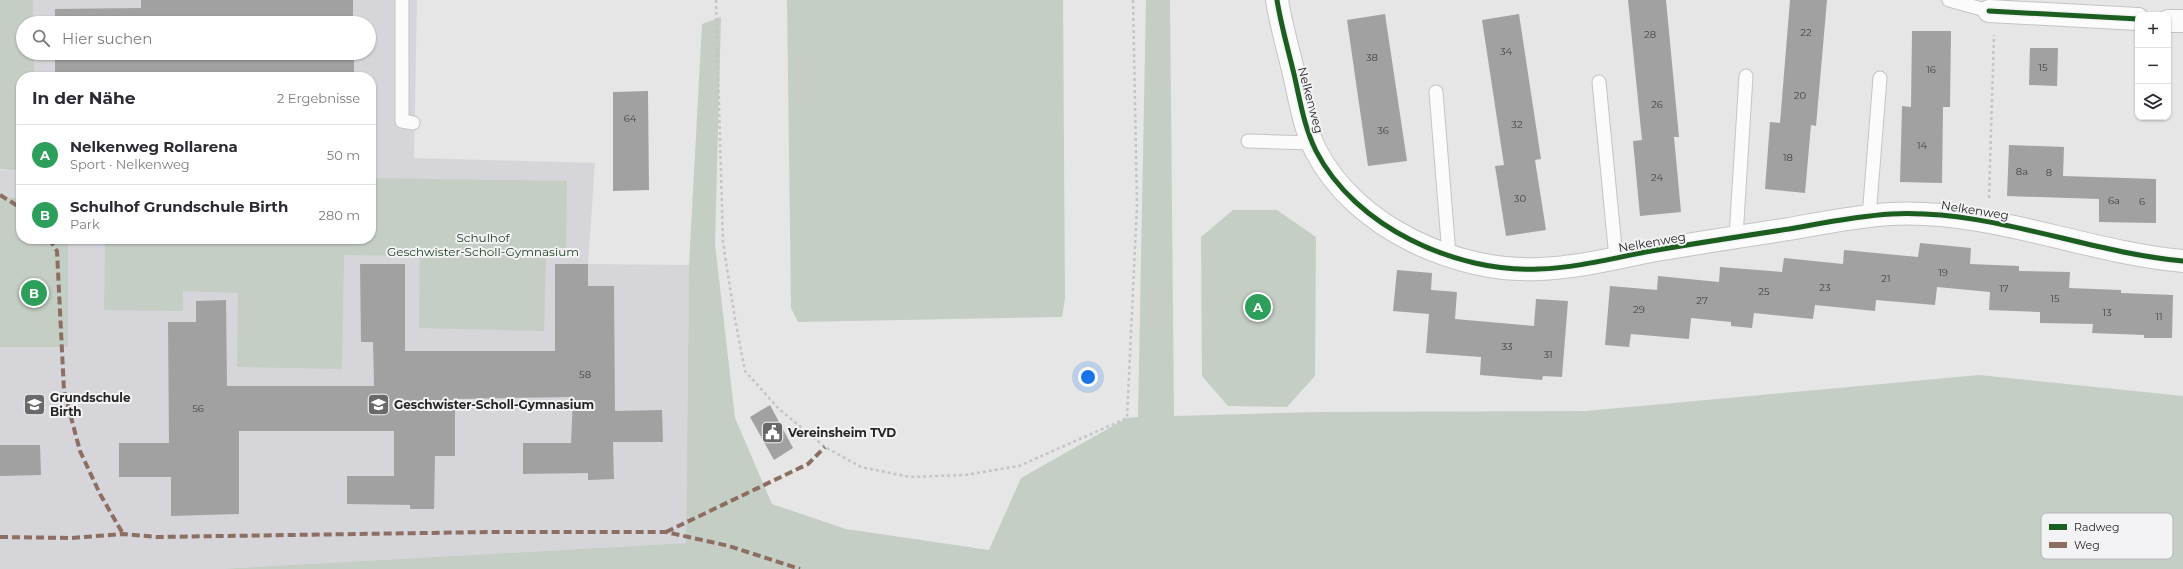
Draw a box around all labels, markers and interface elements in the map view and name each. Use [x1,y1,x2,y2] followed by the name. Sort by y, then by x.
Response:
[2135,12,2171,120] map controls
[2135,12,2171,48] button: +
[16,16,376,60] search box
[1800,26,1812,39] house number: 22
[30,27,52,49] icon: search
[1644,28,1656,41] house number: 28
[62,29,152,48] text: Hier suchen
[1500,45,1513,58] house number: 34
[2135,48,2171,84] button: −
[1366,51,1378,64] house number: 38
[2038,61,2048,74] house number: 15
[1926,63,1936,76] house number: 16
[1295,65,1327,135] street label: Nelkenweg
[2135,84,2171,120] button: layers
[32,88,136,108] text: In der Nähe
[1794,89,1807,102] house number: 20
[277,90,360,106] text: 2 Ergebnisse
[1651,98,1663,111] house number: 26
[624,112,637,125] house number: 64
[1511,118,1523,131] house number: 32
[1377,124,1389,137] house number: 36
[70,137,238,156] text: Nelkenweg Rollarena
[1917,139,1927,152] house number: 14
[40,147,50,163] text: A
[327,147,360,163] text: 50 m
[1783,151,1793,164] house number: 18
[70,156,190,172] text: Sport · Nelkenweg
[2016,165,2028,178] house number: 8a
[2046,166,2052,179] house number: 8
[1651,171,1663,184] house number: 24
[1514,192,1527,205] house number: 30
[2108,194,2120,207] house number: 6a
[2139,195,2145,208] house number: 6
[70,197,288,216] text: Schulhof Grundschule Birth
[1940,197,2010,223] street label: Nelkenweg
[40,207,50,223] text: B
[319,207,360,223] text: 280 m
[70,216,100,232] text: Park
[1617,229,1687,255] street label: Nelkenweg
[387,230,579,259] park label: Schulhof Geschwister-Scholl-Gymnasium
[1938,266,1948,279] house number: 19
[1881,272,1891,285] house number: 21
[21,278,47,308] pin: B
[1819,281,1831,294] house number: 23
[1999,282,2009,295] house number: 17
[1758,285,1770,298] house number: 25
[1245,292,1271,322] pin: A
[2050,292,2060,305] house number: 15
[1696,294,1708,307] house number: 27
[1633,303,1645,316] house number: 29
[2102,306,2112,319] house number: 13
[2155,310,2163,323] house number: 11
[1501,340,1513,353] house number: 33
[1543,348,1553,361] house number: 31
[1078,367,1098,387] your location
[579,368,591,381] house number: 58
[50,390,131,419] place label: Grundschule Birth
[21,391,47,417] school or university icon: Grundschule Birth
[365,391,391,417] school or university icon: Geschwister-Scholl-Gymnasium
[394,397,594,412] place label: Geschwister-Scholl-Gymnasium
[192,402,204,415] house number: 56
[759,419,785,445] public building icon: Vereinsheim TVD
[787,425,896,440] place label: Vereinsheim TVD
[2041,513,2173,559] legend
[2074,520,2120,534] text: Radweg
[2074,538,2100,552] text: Weg

